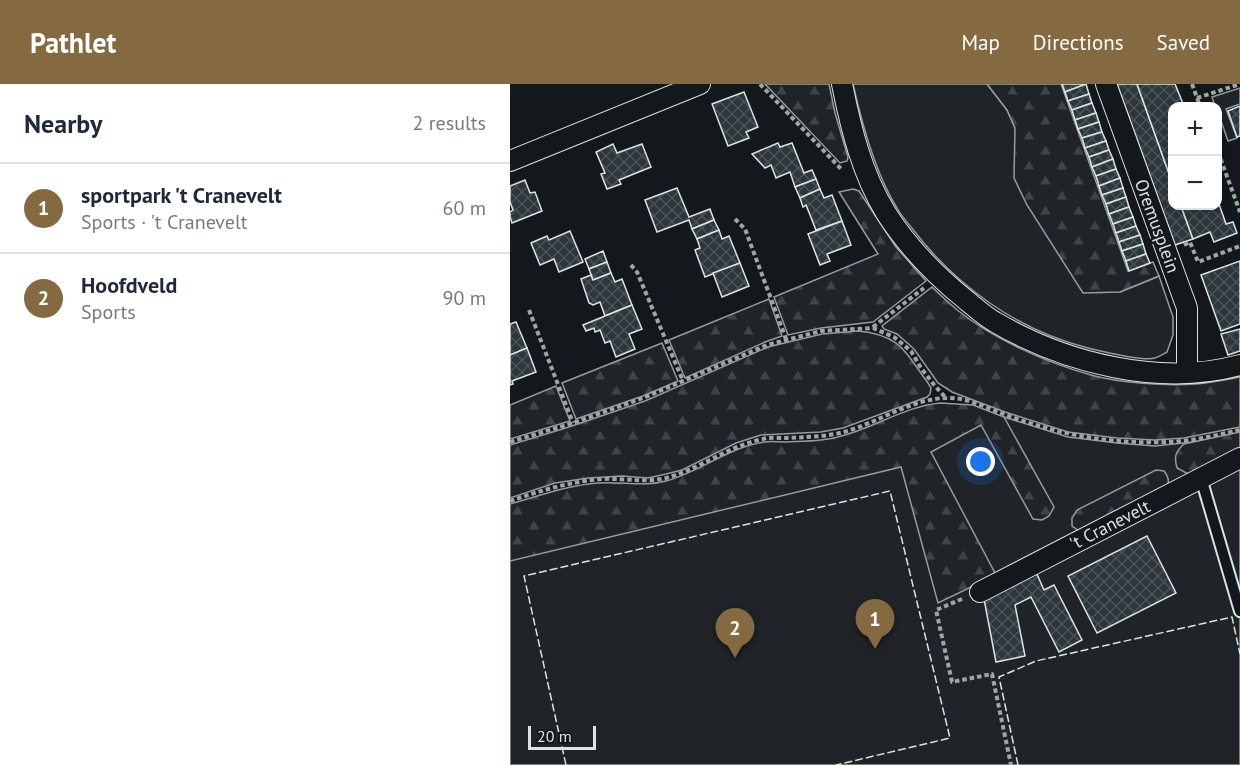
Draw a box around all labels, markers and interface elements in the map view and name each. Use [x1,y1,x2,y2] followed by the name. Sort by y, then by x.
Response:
[30,24,116,61] text: Pathlet
[961,29,1000,56] text: Map
[1033,29,1124,56] text: Directions
[1157,29,1210,56] text: Saved
[1168,102,1222,210] map controls
[1168,102,1222,156] button: +
[24,107,102,140] text: Nearby
[413,110,486,136] text: 2 results
[1168,156,1222,210] button: −
[1130,176,1185,276] street label: Oremusplein
[81,181,282,209] text: sportpark 't Cranevelt
[38,195,49,221] text: 1
[443,195,486,221] text: 60 m
[81,209,248,235] text: Sports · 't Cranevelt
[81,271,177,299] text: Hoofdveld
[38,285,49,311] text: 2
[443,285,486,311] text: 90 m
[81,299,136,325] text: Sports
[966,447,995,476] your location
[1066,494,1154,555] street label: 't Cranevelt
[856,600,895,649] pin: 1
[716,608,754,658] pin: 2
[528,723,596,750] scale bar
[537,726,572,746] text: 20 m

